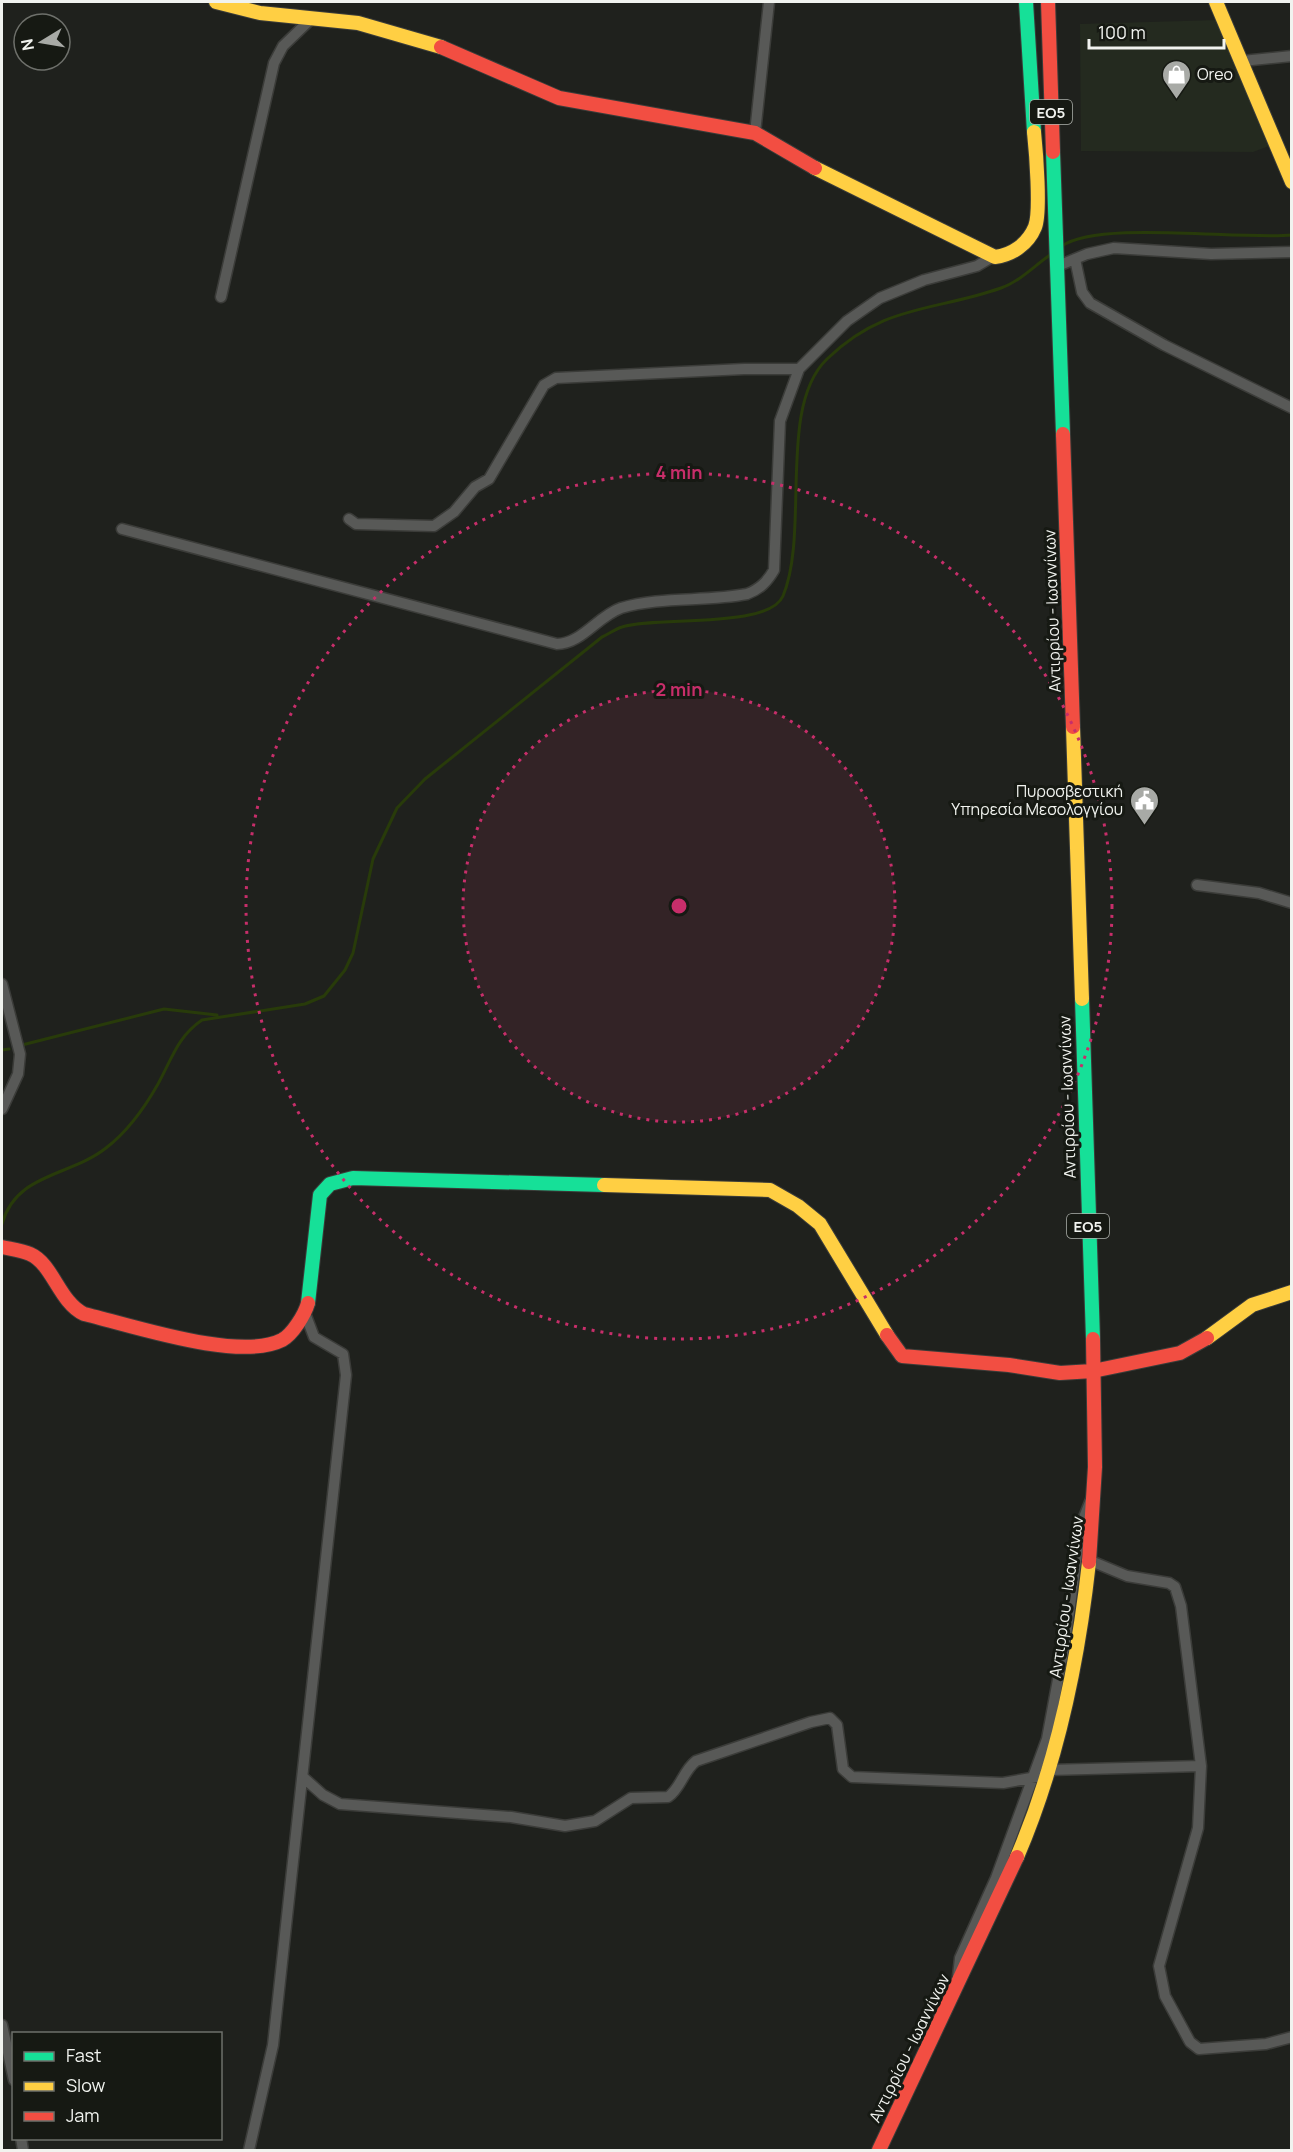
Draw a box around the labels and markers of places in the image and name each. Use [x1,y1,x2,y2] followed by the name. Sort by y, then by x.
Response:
[1160,58,1192,100] shop icon: Oreo
[1197,63,1233,85] place label: Oreo
[951,780,1123,820] place label: Πυροσβεστική Υπηρεσία Μεσολογγίου
[1128,784,1160,826] public building icon: Πυροσβεστική Υπηρεσία Μεσολογγίου
[669,896,689,916] centre of rings

